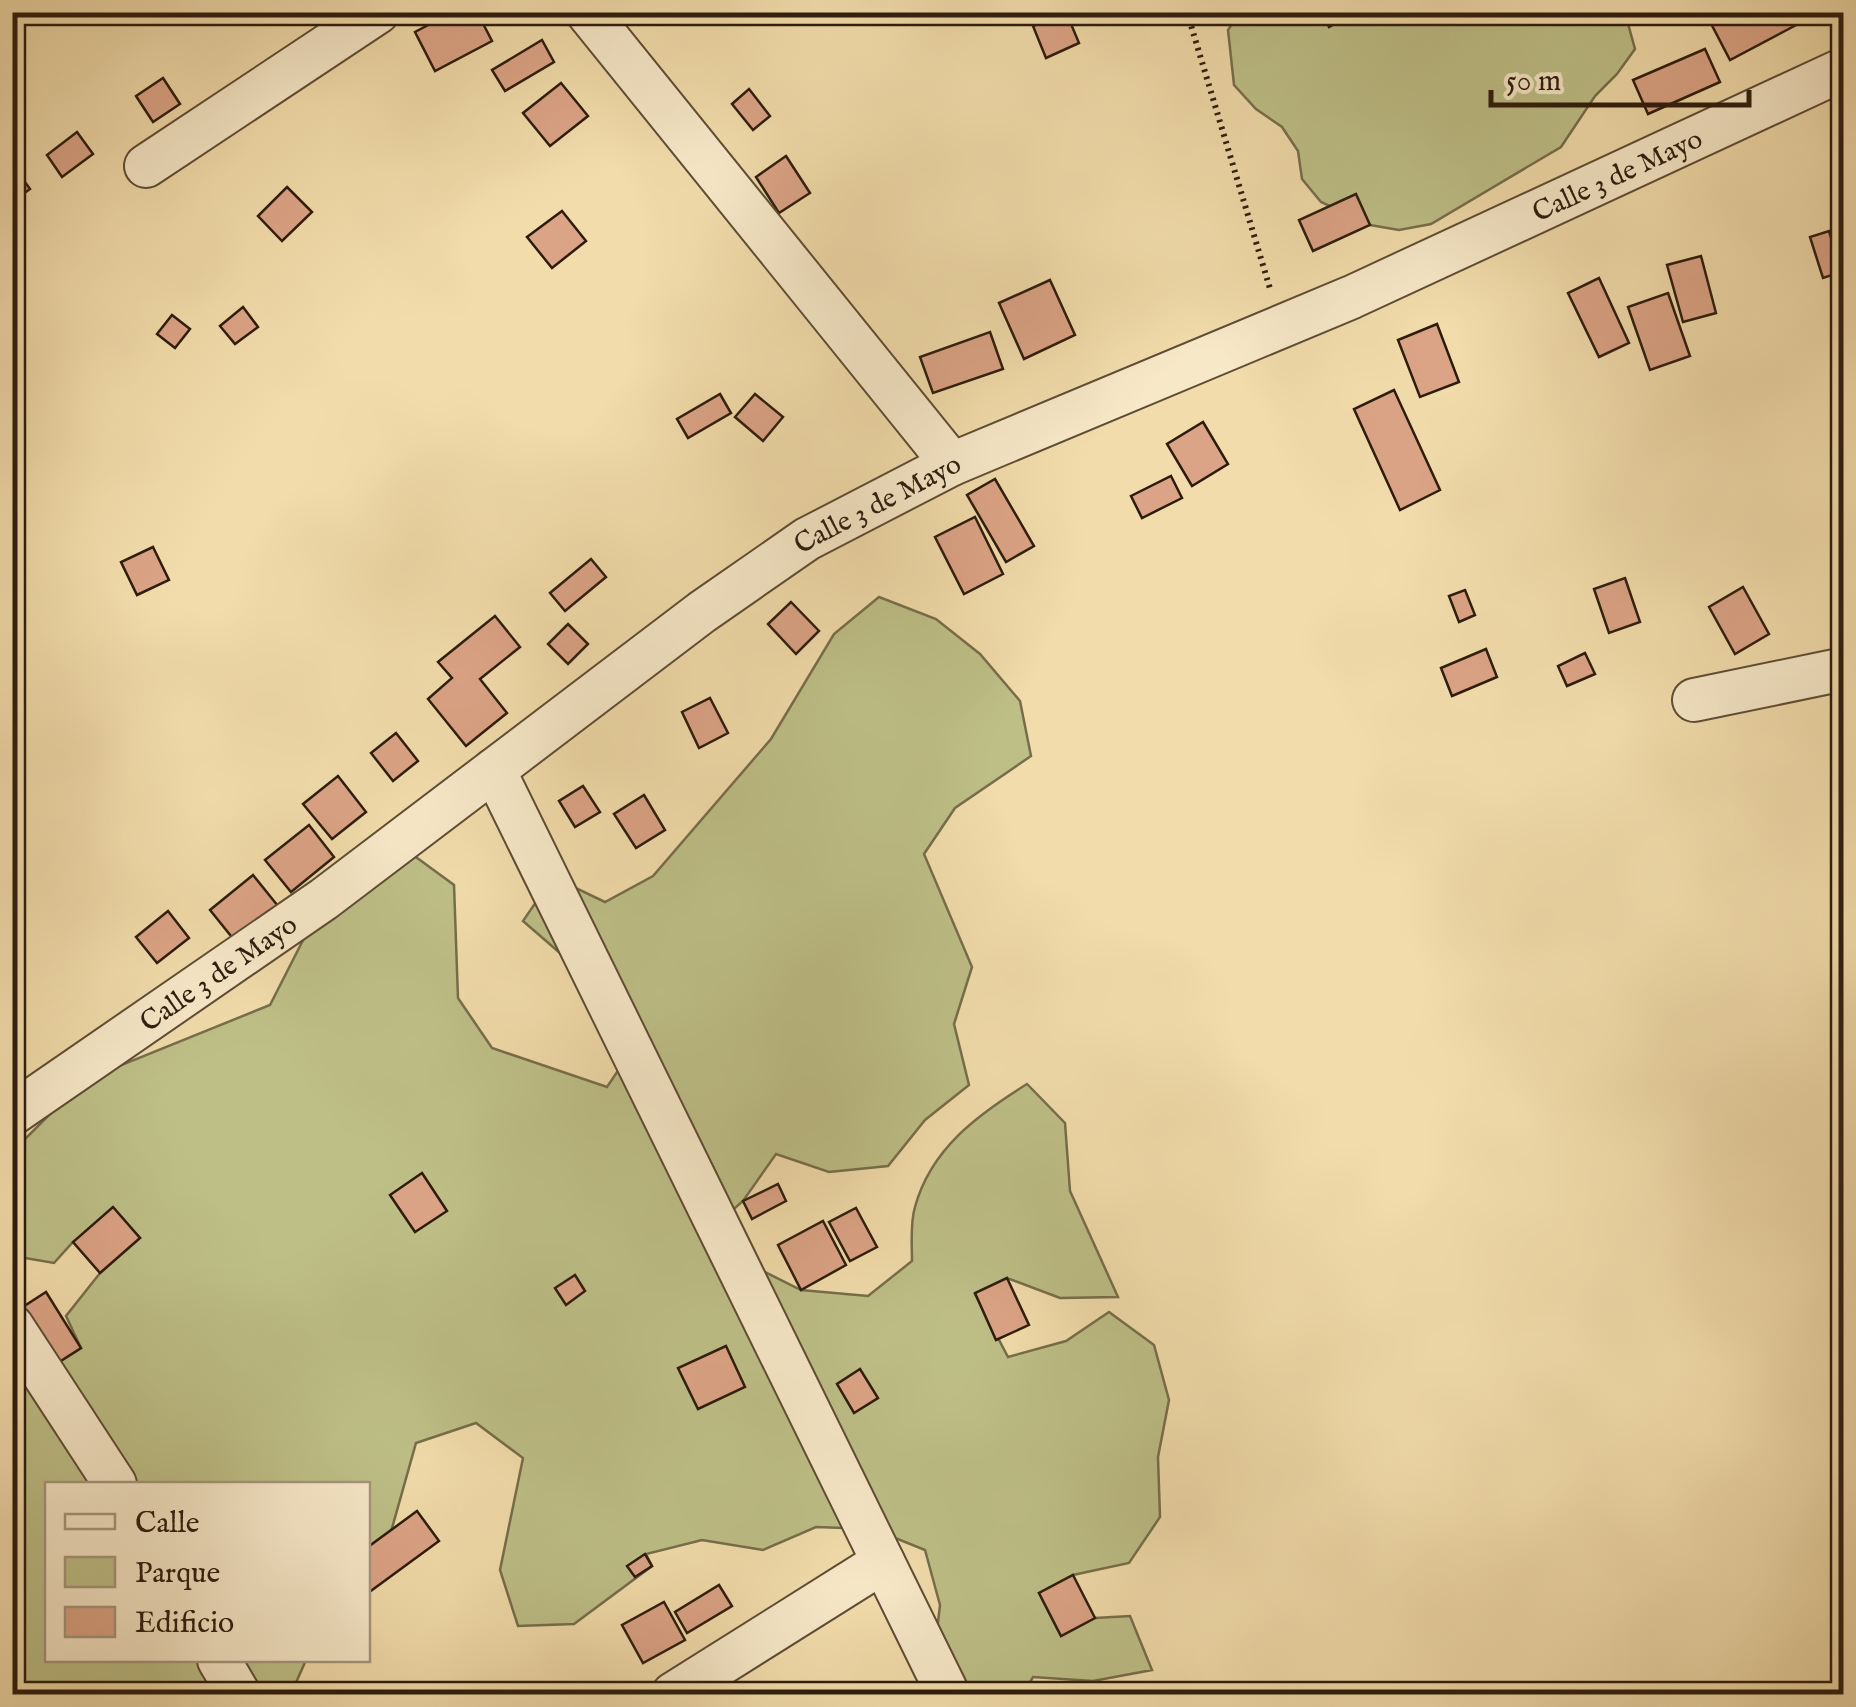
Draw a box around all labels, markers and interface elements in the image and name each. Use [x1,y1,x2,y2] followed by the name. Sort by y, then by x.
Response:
[1491,45,1748,107] scale bar
[1506,63,1561,101] text: 50 m
[1527,122,1708,231] street label: Calle 3 de Mayo
[788,447,967,563] street label: Calle 3 de Mayo
[134,908,305,1041] street label: Calle 3 de Mayo
[45,1482,370,1662] legend
[135,1505,199,1543] text: Calle
[135,1555,220,1593] text: Parque
[135,1605,234,1643] text: Edificio

